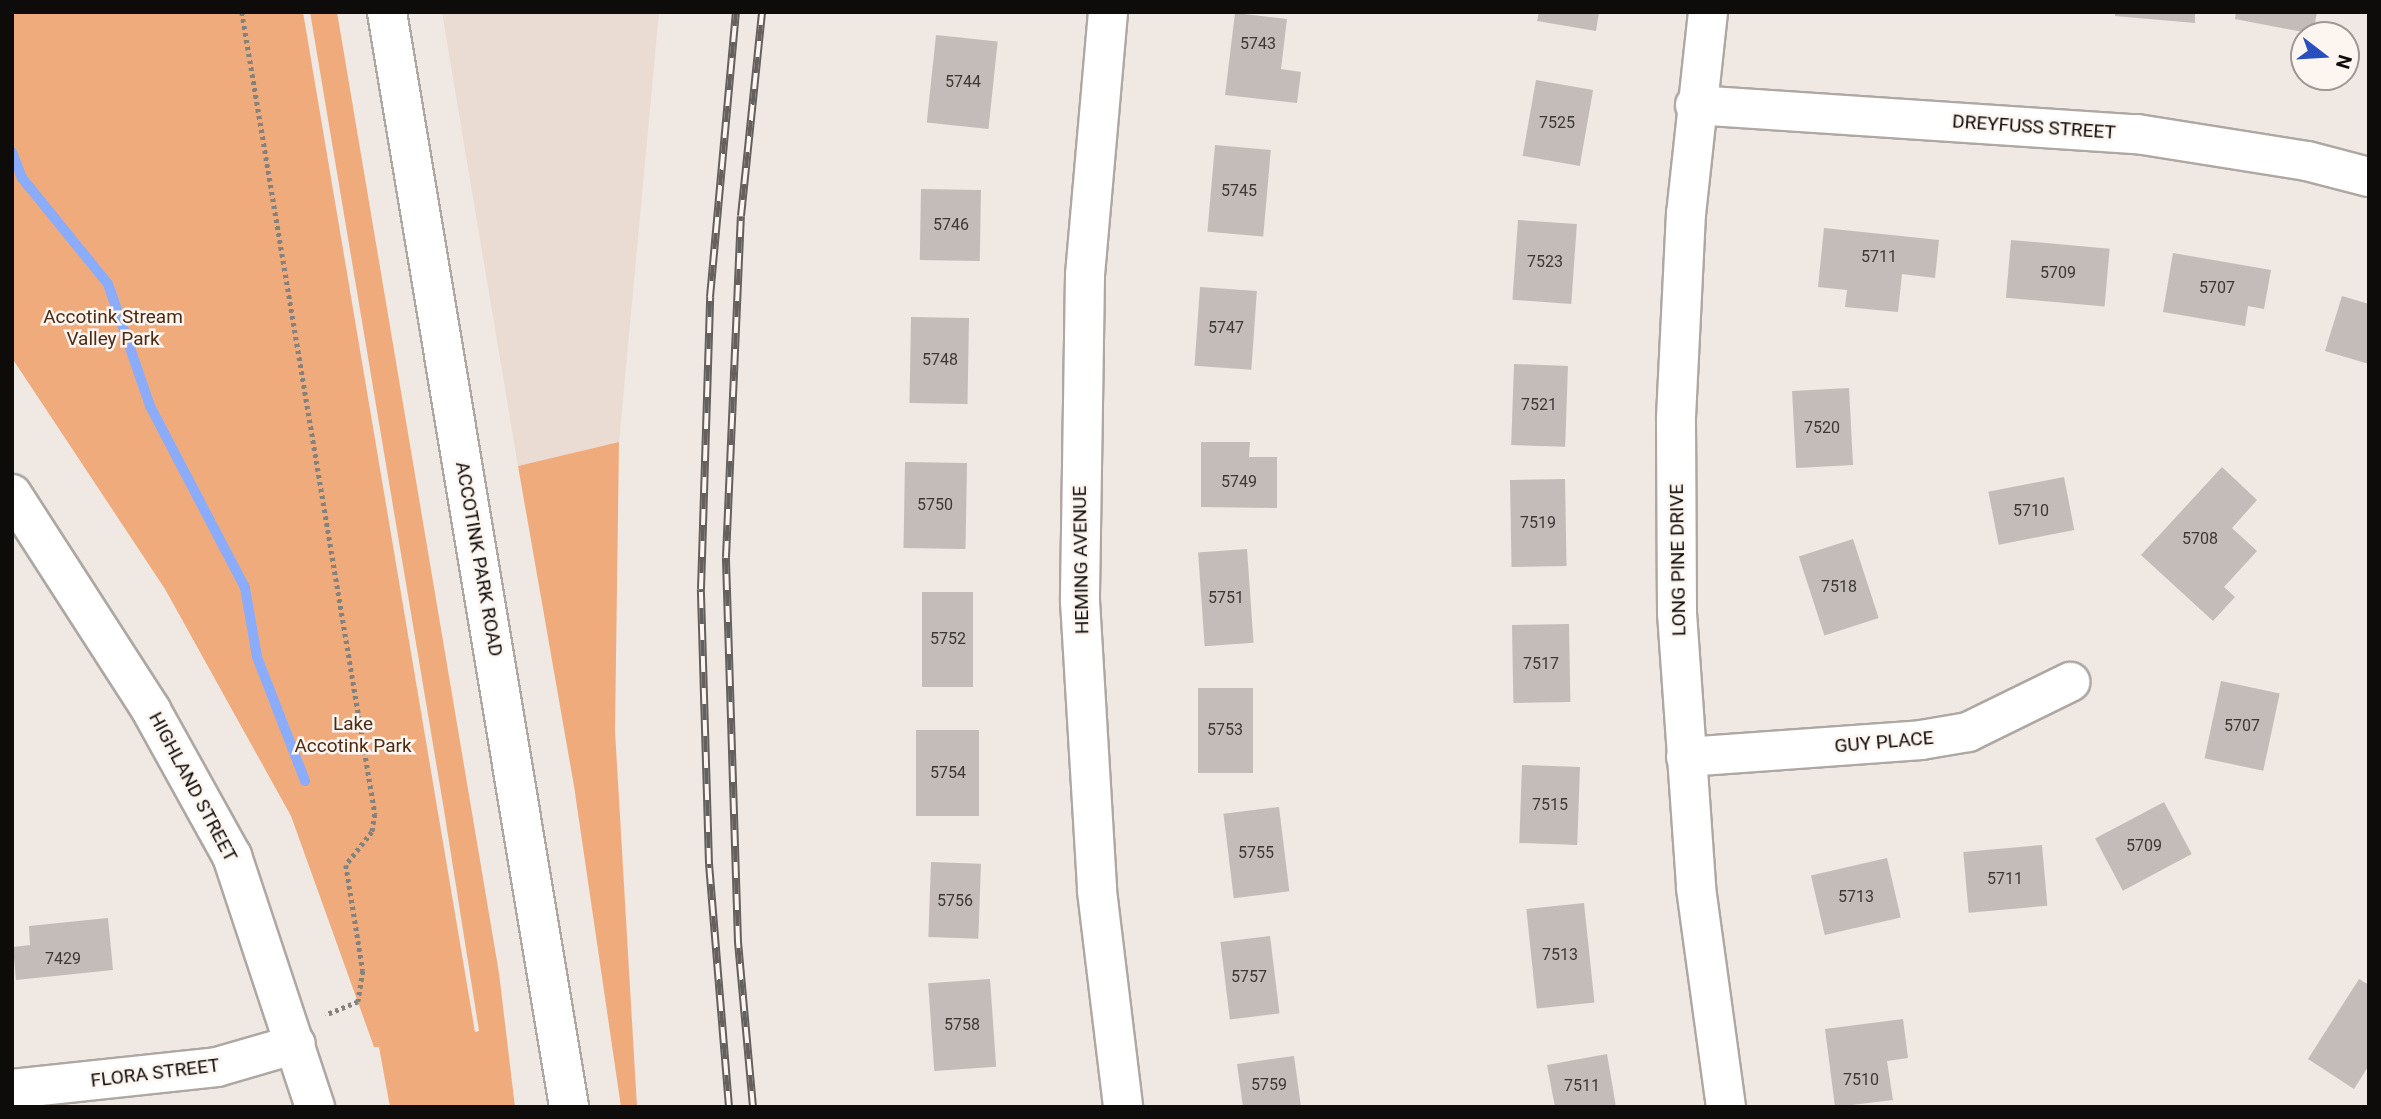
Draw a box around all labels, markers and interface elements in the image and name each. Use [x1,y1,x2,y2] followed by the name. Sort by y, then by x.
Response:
[2290,21,2360,91] north arrow
[1240,34,1276,54] house number: 5743
[2331,52,2357,71] text: N
[945,72,981,92] house number: 5744
[1951,110,2117,144] street label: DREYFUSS STREET
[1539,113,1575,133] house number: 7525
[1221,181,1257,201] house number: 5745
[933,215,969,235] house number: 5746
[1861,247,1897,267] house number: 5711
[1527,252,1563,272] house number: 7523
[2040,263,2076,283] house number: 5709
[2199,278,2235,298] house number: 5707
[43,306,183,350] park label: Accotink Stream Valley Park
[1208,318,1244,338] house number: 5747
[922,350,958,370] house number: 5748
[1521,395,1557,415] house number: 7521
[1804,418,1840,438] house number: 7520
[451,460,507,658] street label: ACCOTINK PARK ROAD
[1221,472,1257,492] house number: 5749
[1665,484,1691,636] street label: LONG PINE DRIVE
[1068,486,1094,634] street label: HEMING AVENUE
[917,495,953,515] house number: 5750
[2013,501,2049,521] house number: 5710
[1520,513,1556,533] house number: 7519
[2182,529,2218,549] house number: 5708
[1821,577,1857,597] house number: 7518
[1208,588,1244,608] house number: 5751
[930,629,966,649] house number: 5752
[1523,654,1559,674] house number: 7517
[144,708,242,866] street label: HIGHLAND STREET
[294,713,412,757] park label: Lake Accotink Park
[2224,716,2260,736] house number: 5707
[1207,720,1243,740] house number: 5753
[1834,726,1934,758] street label: GUY PLACE
[930,763,966,783] house number: 5754
[1532,795,1568,815] house number: 7515
[2126,836,2162,856] house number: 5709
[1238,843,1274,863] house number: 5755
[1987,869,2023,889] house number: 5711
[1838,887,1874,907] house number: 5713
[937,891,973,911] house number: 5756
[1542,945,1578,965] house number: 7513
[45,949,81,969] house number: 7429
[1231,967,1267,987] house number: 5757
[944,1015,980,1035] house number: 5758
[89,1054,221,1092] street label: FLORA STREET
[1843,1070,1879,1090] house number: 7510
[1251,1075,1287,1095] house number: 5759
[1564,1076,1600,1096] house number: 7511

